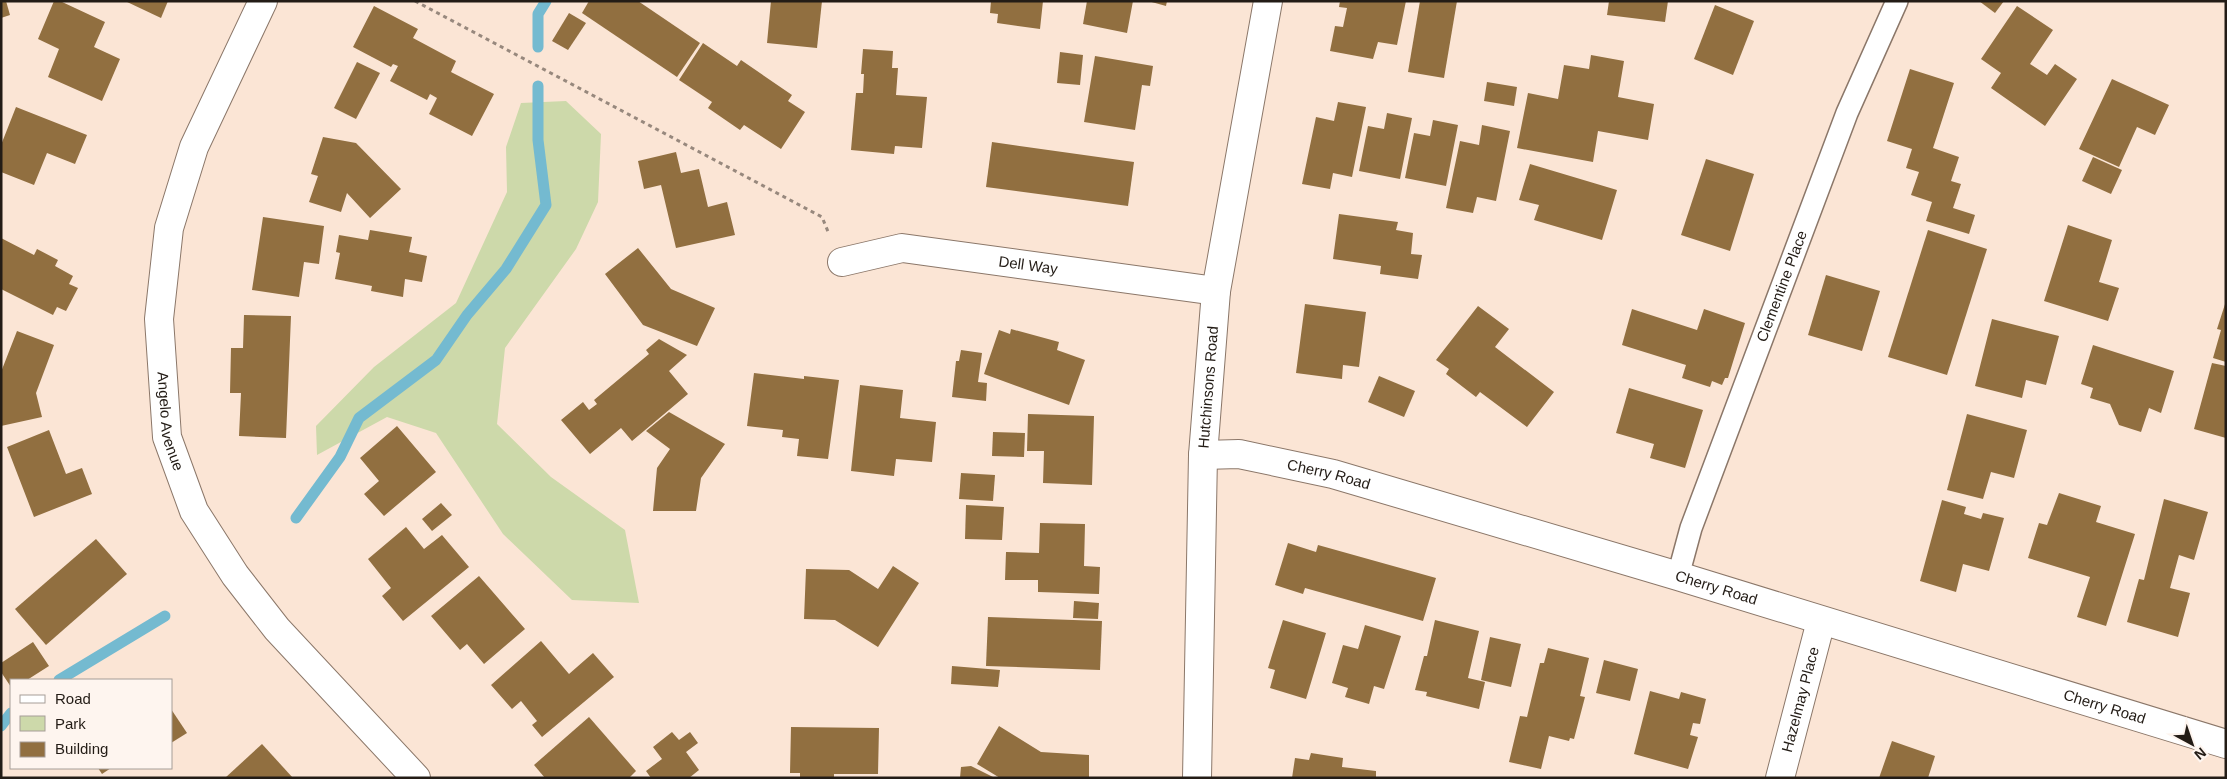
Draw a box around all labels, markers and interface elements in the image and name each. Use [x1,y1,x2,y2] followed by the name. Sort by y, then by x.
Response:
[1753,228,1810,344] street label: Clementine Place
[998,252,1059,277] street label: Dell Way
[1195,325,1221,449] street label: Hutchinsons Road
[155,371,188,473] street label: Angelo Avenue
[1286,455,1372,493] street label: Cherry Road
[1673,567,1760,608] street label: Cherry Road
[1778,645,1822,754] street label: Hazelmay Place
[10,679,172,769] legend
[2062,686,2148,727] street label: Cherry Road
[55,690,91,707] text: Road
[55,715,86,732] text: Park
[2167,719,2217,769] north arrow
[55,740,108,757] text: Building
[2191,745,2209,763] text: N

